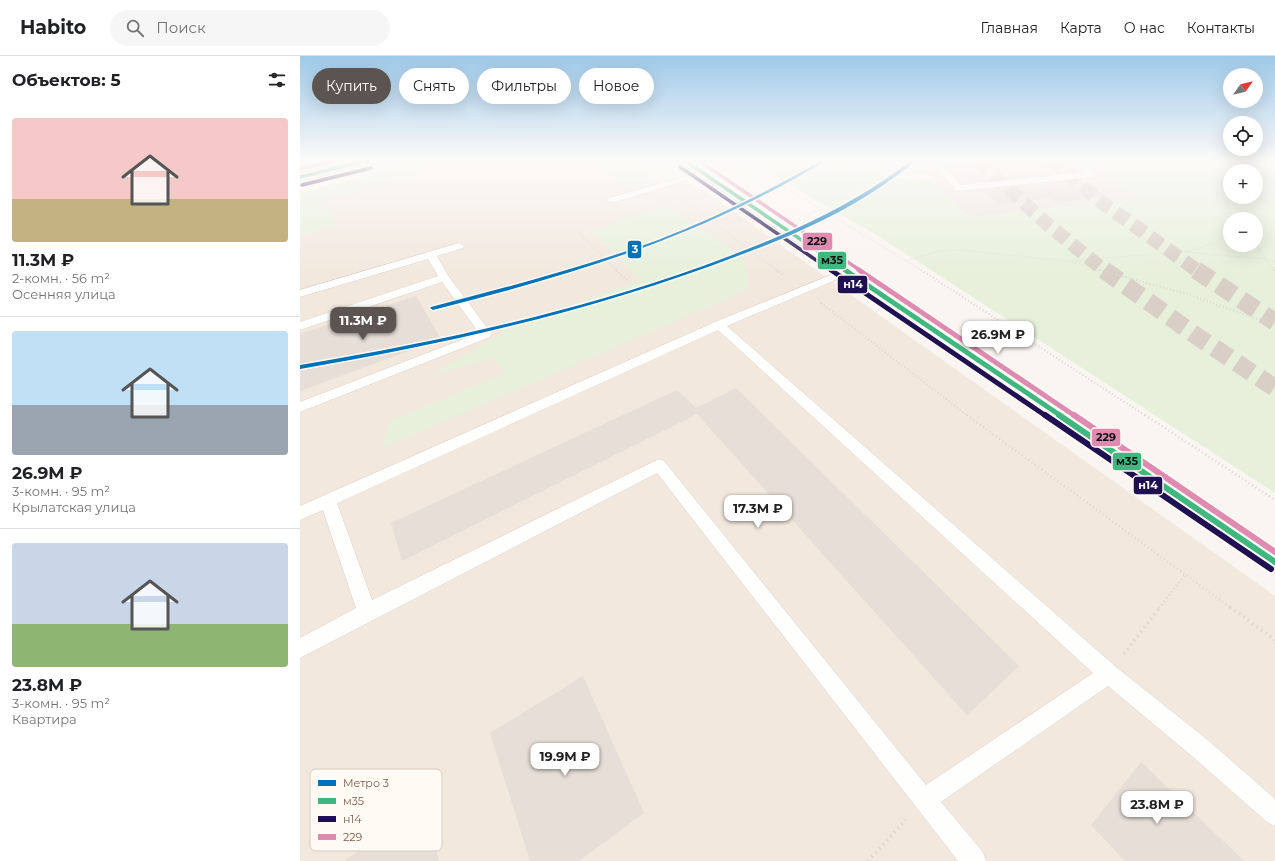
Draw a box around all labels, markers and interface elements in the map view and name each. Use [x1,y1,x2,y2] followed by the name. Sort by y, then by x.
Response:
[110,10,390,46] search box
[20,16,86,39] text: Habito
[124,17,146,39] icon: search
[156,18,206,37] text: Поиск
[980,19,1038,37] text: Главная
[1060,19,1102,37] text: Карта
[1124,19,1165,37] text: О нас
[1187,19,1255,37] text: Контакты
[312,68,391,104] chip: Купить
[399,68,469,104] chip: Снять
[477,68,571,104] chip: Фильтры
[579,68,654,104] chip: Новое
[1223,68,1263,108] north arrow
[1223,68,1263,252] map controls
[266,69,288,91] icon: filters
[12,70,121,90] text: Объектов: 5
[1223,116,1263,156] button: locate
[114,144,186,216] icon: home
[1223,164,1263,204] button: +
[1223,212,1263,252] button: −
[802,232,833,251] line badge: 229
[807,234,827,248] text: 229
[627,240,642,259] line badge: 3
[631,242,639,256] text: 3
[12,250,74,270] text: 11.3M ₽
[817,251,847,270] line badge: м35
[821,253,843,267] text: м35
[12,270,110,286] text: 2-комн. · 56 m²
[837,275,868,294] line badge: н14
[843,277,863,291] text: н14
[12,286,116,302] text: Осенняя улица
[326,307,400,341] pin: 11.3M ₽
[339,312,387,328] text: 11.3M ₽
[961,321,1035,355] pin: 26.9M ₽
[971,326,1025,342] text: 26.9M ₽
[114,357,186,429] icon: home
[1091,428,1121,447] line badge: 229
[1096,430,1116,444] text: 229
[1112,452,1142,471] line badge: м35
[1116,454,1138,468] text: м35
[12,463,83,483] text: 26.9M ₽
[1133,476,1163,495] line badge: н14
[1138,478,1158,492] text: н14
[12,483,110,499] text: 3-комн. · 95 m²
[721,495,795,529] pin: 17.3M ₽
[12,499,136,515] text: Крылатская улица
[733,500,783,516] text: 17.3M ₽
[114,569,186,641] icon: home
[12,675,82,695] text: 23.8M ₽
[12,695,110,711] text: 3-комн. · 95 m²
[12,711,77,727] text: Квартира
[528,743,602,777] pin: 19.9M ₽
[539,748,591,764] text: 19.9M ₽
[310,769,442,851] legend
[343,776,389,790] text: Метро 3
[1120,791,1194,825] pin: 23.8M ₽
[343,794,364,808] text: м35
[1130,796,1184,812] text: 23.8M ₽
[343,812,362,826] text: н14
[343,830,362,844] text: 229

